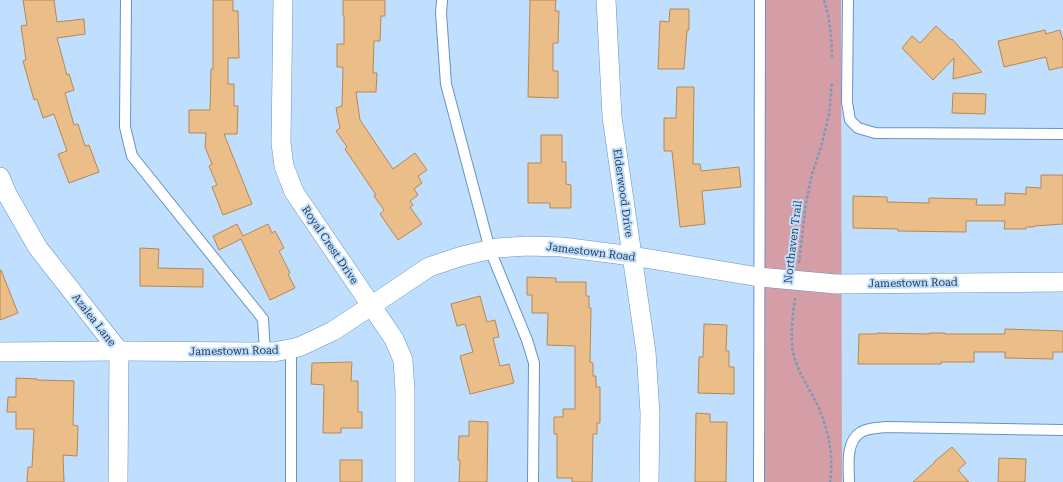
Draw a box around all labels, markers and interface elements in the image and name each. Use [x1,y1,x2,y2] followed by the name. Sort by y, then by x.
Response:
[610,148,636,238] street label: Elderwood Drive
[781,199,805,284] street label: Northaven Trail
[299,203,361,287] street label: Royal Crest Drive
[546,240,636,264] street label: Jamestown Road
[868,276,958,290] street label: Jamestown Road
[69,291,119,349] street label: Azalea Lane
[189,344,279,358] street label: Jamestown Road

